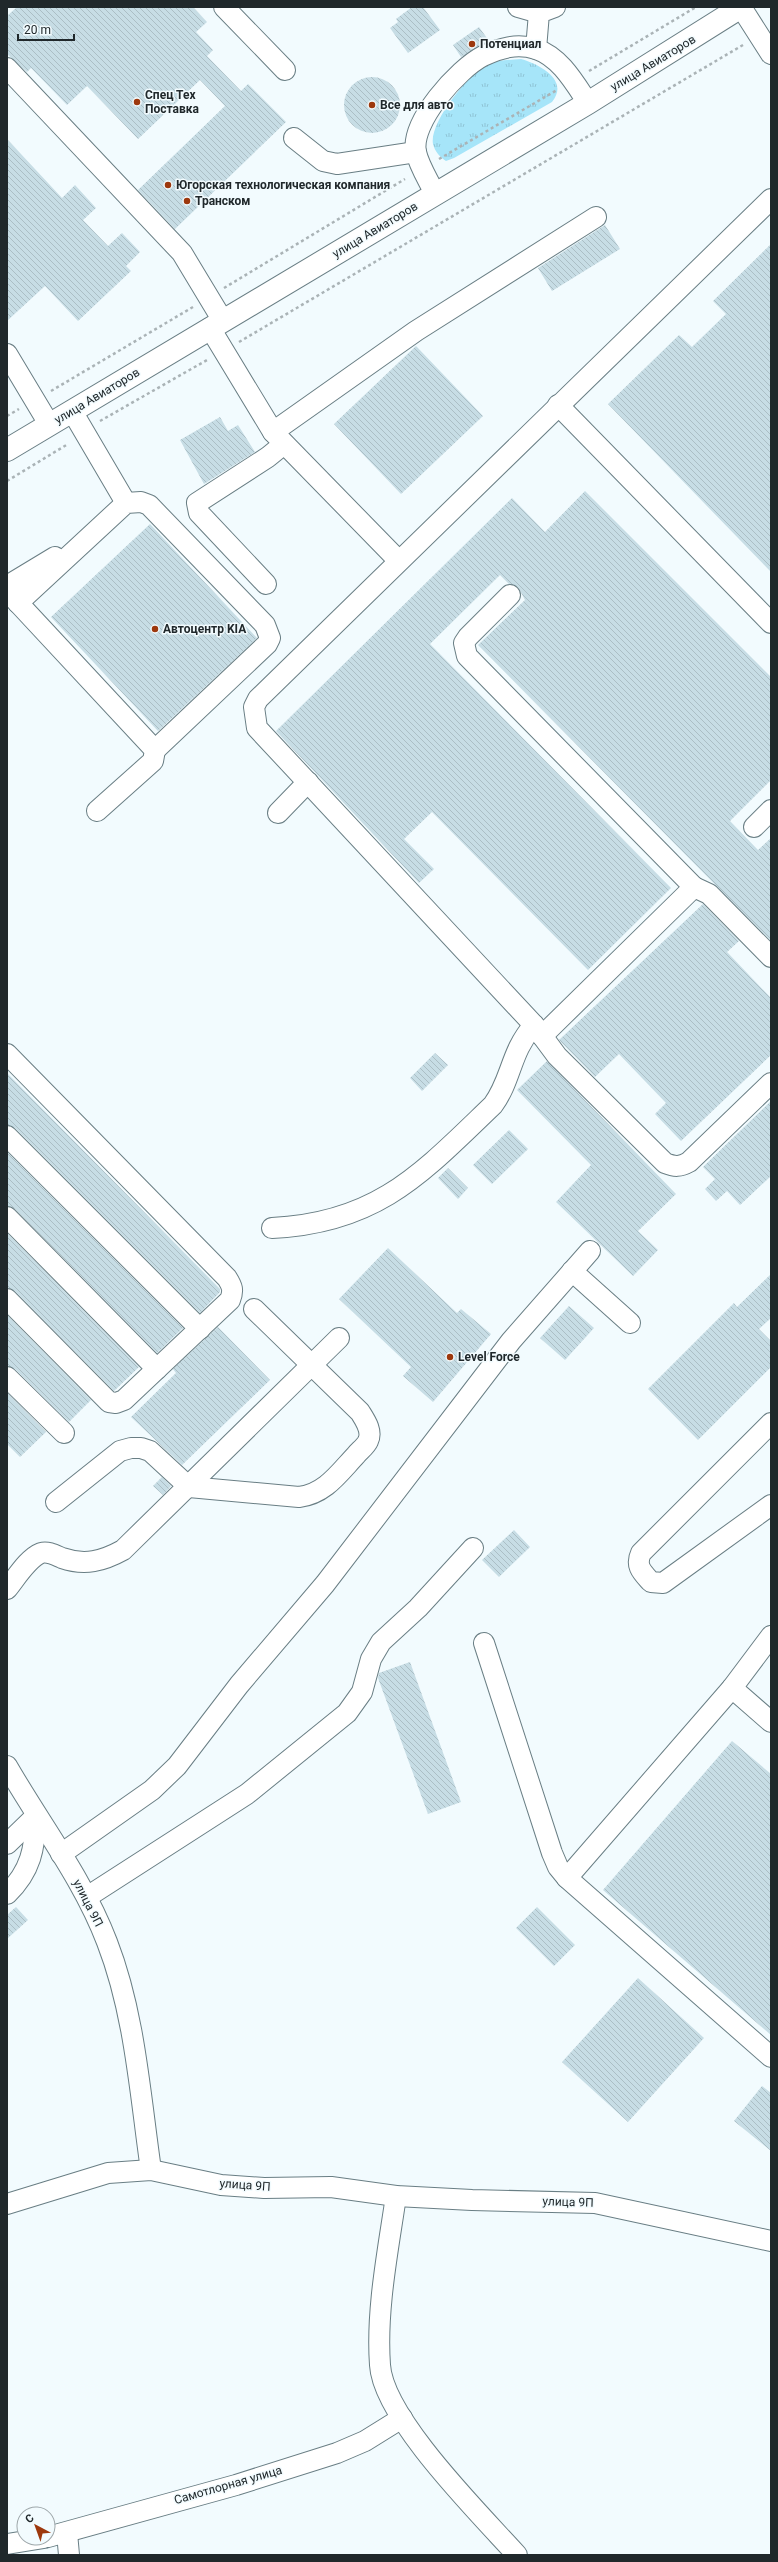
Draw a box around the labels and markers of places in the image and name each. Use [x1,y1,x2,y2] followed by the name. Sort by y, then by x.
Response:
[480,37,542,51] place label: Потенциал
[467,39,477,49] marker: Потенциал
[145,88,199,116] place label: Спец Тех Поставка
[132,97,142,107] marker: Спец Тех Поставка
[380,98,454,112] place label: Все для авто
[367,100,377,110] marker: Все для авто
[176,178,390,192] place label: Югорская технологическая компания
[163,180,173,190] marker: Югорская технологическая компания
[195,194,250,208] place label: Транском
[182,196,192,206] marker: Транском
[163,622,247,636] place label: Автоцентр KIA
[150,624,160,634] marker: Автоцентр KIA
[458,1350,520,1364] place label: Level Force
[445,1352,455,1362] marker: Level Force

